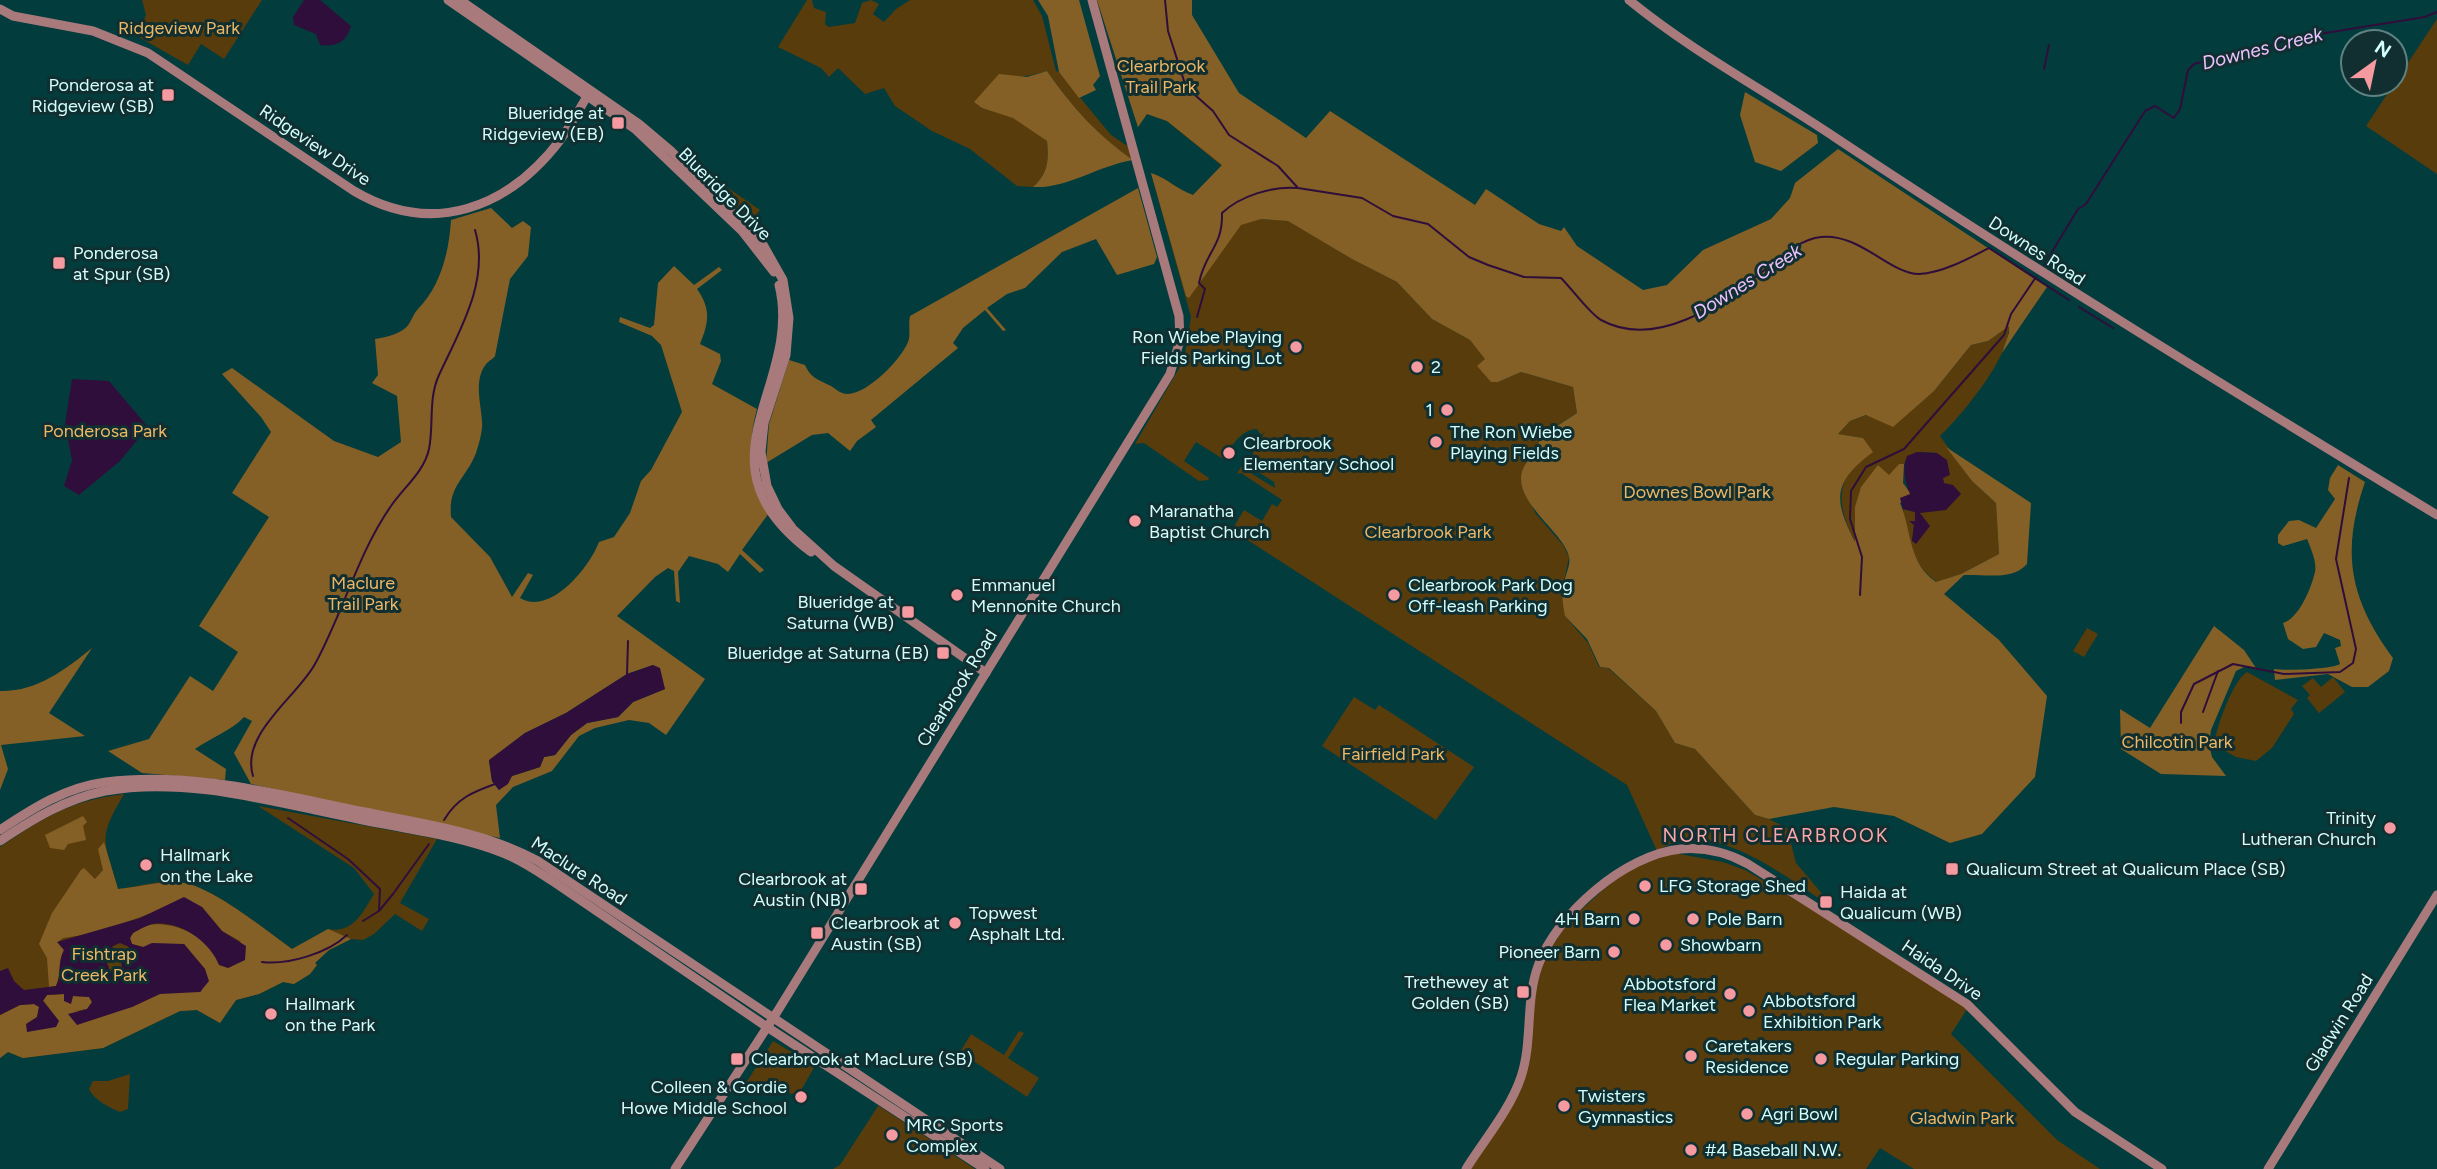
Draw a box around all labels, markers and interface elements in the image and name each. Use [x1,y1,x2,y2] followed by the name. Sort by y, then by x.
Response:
[118,17,240,39] park label: Ridgeview Park
[2199,22,2326,75] water label: Downes Creek
[2339,28,2409,98] north arrow
[2371,36,2395,63] text: N
[1117,55,1205,98] park label: Clearbrook Trail Park
[31,74,154,117] place label: Ponderosa at Ridgeview (SB)
[160,87,176,103] marker: Ponderosa at Ridgeview (SB)
[255,100,375,190] street label: Ridgeview Drive
[482,102,604,145] place label: Blueridge at Ridgeview (EB)
[610,115,626,131] marker: Blueridge at Ridgeview (EB)
[674,143,776,245] street label: Blueridge Drive
[1985,212,2089,290] street label: Downes Road
[1689,239,1806,324] water label: Downes Creek
[73,242,170,285] place label: Ponderosa at Spur (SB)
[51,255,67,271] marker: Ponderosa at Spur (SB)
[1132,326,1282,369] place label: Ron Wiebe Playing Fields Parking Lot
[1288,339,1304,355] marker: Ron Wiebe Playing Fields Parking Lot
[1431,356,1441,378] place label: 2
[1409,359,1425,375] marker: 2
[1426,399,1433,421] place label: 1
[1439,402,1455,418] marker: 1
[43,420,167,442] park label: Ponderosa Park
[1450,421,1572,464] place label: The Ron Wiebe Playing Fields
[1243,432,1394,475] place label: Clearbrook Elementary School
[1428,434,1444,450] marker: The Ron Wiebe Playing Fields
[1221,445,1237,461] marker: Clearbrook Elementary School
[1623,481,1771,503] park label: Downes Bowl Park
[1149,500,1269,543] place label: Maranatha Baptist Church
[1127,513,1143,529] marker: Maranatha Baptist Church
[1365,521,1492,543] park label: Clearbrook Park
[327,572,399,615] park label: Maclure Trail Park
[971,574,1121,617] place label: Emmanuel Mennonite Church
[1408,574,1573,617] place label: Clearbrook Park Dog Off-leash Parking
[949,587,965,603] marker: Emmanuel Mennonite Church
[1386,587,1402,603] marker: Clearbrook Park Dog Off-leash Parking
[786,591,894,634] place label: Blueridge at Saturna (WB)
[900,604,916,620] marker: Blueridge at Saturna (WB)
[912,625,1002,751] street label: Clearbrook Road
[727,642,929,664] place label: Blueridge at Saturna (EB)
[935,645,951,661] marker: Blueridge at Saturna (EB)
[2121,731,2233,753] park label: Chilcotin Park
[1342,743,1445,765] park label: Fairfield Park
[2241,807,2377,850] place label: Trinity Lutheran Church
[2382,820,2398,836] marker: Trinity Lutheran Church
[1663,824,1889,847] district label: NORTH CLEARBROOK
[527,832,631,910] street label: Maclure Road
[160,844,253,887] place label: Hallmark on the Lake
[138,857,154,873] marker: Hallmark on the Lake
[1966,858,2285,880] place label: Qualicum Street at Qualicum Place (SB)
[1944,861,1960,877] marker: Qualicum Street at Qualicum Place (SB)
[738,868,847,911] place label: Clearbrook at Austin (NB)
[1659,875,1806,897] place label: LFG Storage Shed
[1637,878,1653,894] marker: LFG Storage Shed
[853,881,869,897] marker: Clearbrook at Austin (NB)
[1840,881,1962,924] place label: Haida at Qualicum (WB)
[1818,894,1834,910] marker: Haida at Qualicum (WB)
[969,902,1065,945] place label: Topwest Asphalt Ltd.
[1555,908,1620,930] place label: 4H Barn
[1707,908,1782,930] place label: Pole Barn
[1626,911,1642,927] marker: 4H Barn
[1685,911,1701,927] marker: Pole Barn
[831,912,940,955] place label: Clearbrook at Austin (SB)
[947,915,963,931] marker: Topwest Asphalt Ltd.
[809,925,825,941] marker: Clearbrook at Austin (SB)
[1680,934,1761,956] place label: Showbarn
[1897,935,1987,1005] street label: Haida Drive
[1658,937,1674,953] marker: Showbarn
[1498,941,1600,963] place label: Pioneer Barn
[61,943,147,986] park label: Fishtrap Creek Park
[1606,944,1622,960] marker: Pioneer Barn
[2300,970,2378,1076] street label: Gladwin Road
[1404,971,1509,1014] place label: Trethewey at Golden (SB)
[1623,973,1716,1016] place label: Abbotsford Flea Market
[1515,984,1531,1000] marker: Trethewey at Golden (SB)
[1722,986,1738,1002] marker: Abbotsford Flea Market
[1763,990,1882,1033] place label: Abbotsford Exhibition Park
[285,993,376,1036] place label: Hallmark on the Park
[1741,1003,1757,1019] marker: Abbotsford Exhibition Park
[263,1006,279,1022] marker: Hallmark on the Park
[1705,1035,1792,1078] place label: Caretakers Residence
[751,1048,973,1070] place label: Clearbrook at MacLure (SB)
[1683,1048,1699,1064] marker: Caretakers Residence
[1835,1048,1959,1070] place label: Regular Parking
[729,1051,745,1067] marker: Clearbrook at MacLure (SB)
[1813,1051,1829,1067] marker: Regular Parking
[621,1076,787,1119] place label: Colleen & Gordie Howe Middle School
[1578,1085,1673,1128] place label: Twisters Gymnastics
[793,1089,809,1105] marker: Colleen & Gordie Howe Middle School
[1556,1098,1572,1114] marker: Twisters Gymnastics
[1761,1103,1838,1125] place label: Agri Bowl
[1739,1106,1755,1122] marker: Agri Bowl
[1910,1107,2014,1129] park label: Gladwin Park
[906,1114,1003,1157] place label: MRC Sports Complex
[884,1127,900,1143] marker: MRC Sports Complex
[1705,1139,1841,1161] place label: #4 Baseball N.W.
[1683,1142,1699,1158] marker: #4 Baseball N.W.

